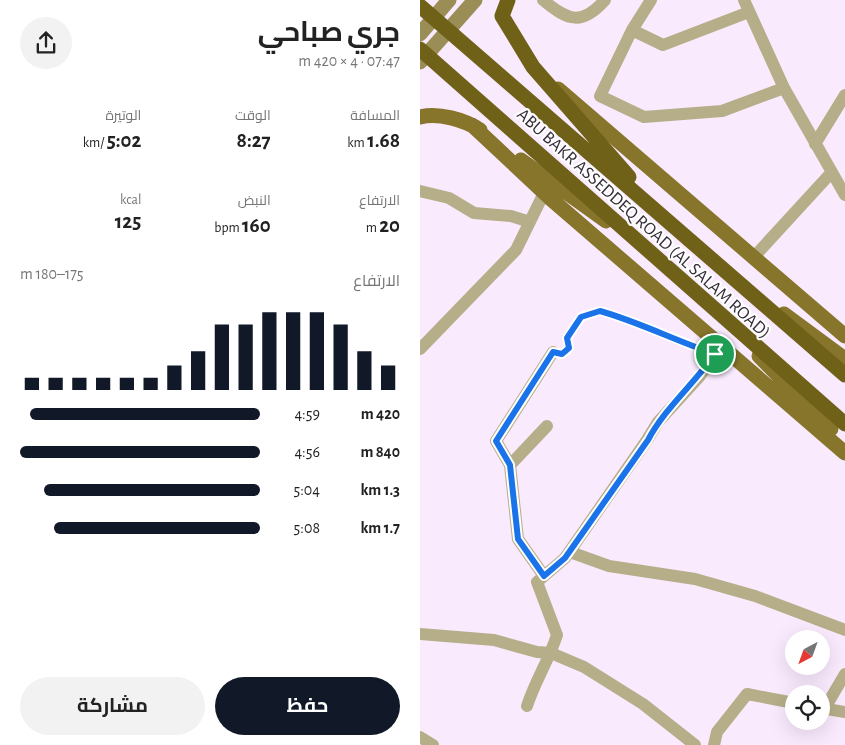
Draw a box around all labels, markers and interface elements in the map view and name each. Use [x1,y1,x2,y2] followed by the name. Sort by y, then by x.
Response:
[20,17,72,69] button: share
[258,19,400,47] text: جري صباحي
[298,53,400,69] text: 07:47 · 4 × 420 m
[513,105,773,342] street label: ABU BAKR ASSEDDEQ ROAD (AL SALAM ROAD)
[105,109,141,123] text: الوتيرة
[235,109,271,123] text: الوقت
[350,109,400,123] text: المسافة
[107,130,141,151] text: 5:02
[237,130,271,151] text: 8:27
[367,130,400,151] text: 1.68
[83,136,107,150] text: /km
[347,136,367,150] text: km
[120,193,141,207] text: kcal
[238,194,271,208] text: النبض
[359,194,400,208] text: الارتفاع
[115,211,141,232] text: 125
[242,215,271,236] text: 160
[379,215,400,236] text: 20
[214,221,242,235] text: bpm
[366,221,379,235] text: m
[20,266,84,282] text: 175–180 m
[353,273,400,289] text: الارتفاع
[694,333,736,375] pin
[701,340,729,368] icon: arrive
[294,406,320,422] text: 4:59
[361,406,400,422] text: 420 m
[294,444,320,460] text: 4:56
[360,444,400,460] text: 840 m
[294,482,320,498] text: 5:04
[360,482,400,498] text: 1.3 km
[294,520,320,536] text: 5:08
[360,520,400,536] text: 1.7 km
[785,630,830,675] north arrow
[785,630,830,730] map controls
[20,677,205,735] button: مشاركة
[215,677,400,735] button: حفظ
[785,685,830,730] button: locate

